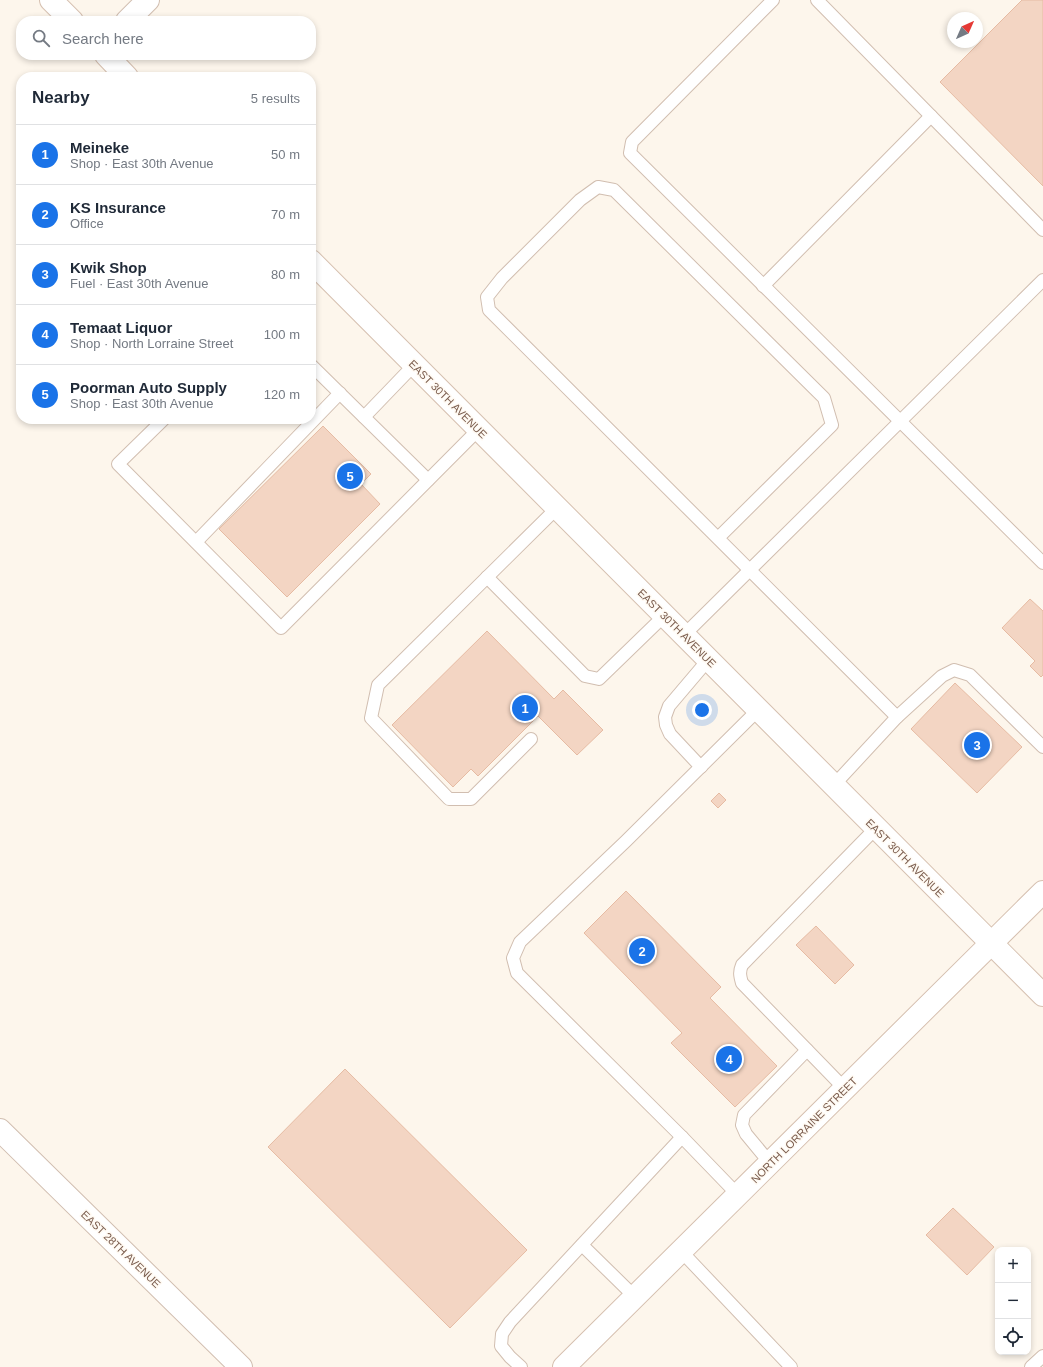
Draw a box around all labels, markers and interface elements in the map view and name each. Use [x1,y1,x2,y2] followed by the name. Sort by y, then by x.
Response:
[947,12,983,48] north arrow
[16,16,316,60] search box
[30,27,52,49] icon: search
[62,30,144,47] text: Search here
[32,88,90,107] text: Nearby
[251,91,300,106] text: 5 results
[70,139,129,156] text: Meineke
[41,147,49,162] text: 1
[271,147,300,162] text: 50 m
[70,156,214,171] text: Shop · East 30th Avenue
[70,199,166,216] text: KS Insurance
[41,207,49,222] text: 2
[271,207,300,222] text: 70 m
[70,216,104,231] text: Office
[70,259,147,276] text: Kwik Shop
[41,267,49,282] text: 3
[271,267,300,282] text: 80 m
[70,276,209,291] text: Fuel · East 30th Avenue
[70,319,172,336] text: Temaat Liquor
[41,327,49,342] text: 4
[264,327,300,342] text: 100 m
[70,336,233,351] text: Shop · North Lorraine Street
[407,358,489,440] street label: EAST 30TH AVENUE
[70,379,227,396] text: Poorman Auto Supply
[41,387,49,402] text: 5
[264,387,300,402] text: 120 m
[70,396,214,411] text: Shop · East 30th Avenue
[337,461,363,491] pin: 5
[636,587,718,669] street label: EAST 30TH AVENUE
[512,693,538,723] pin: 1
[692,700,712,720] your location
[964,730,990,760] pin: 3
[864,817,946,899] street label: EAST 30TH AVENUE
[629,936,655,966] pin: 2
[716,1044,742,1074] pin: 4
[749,1074,860,1185] street label: NORTH LORRAINE STREET
[79,1208,163,1290] street label: EAST 28TH AVENUE
[995,1247,1031,1355] map controls
[995,1247,1031,1283] button: +
[995,1283,1031,1319] button: −
[995,1319,1031,1355] button: locate

